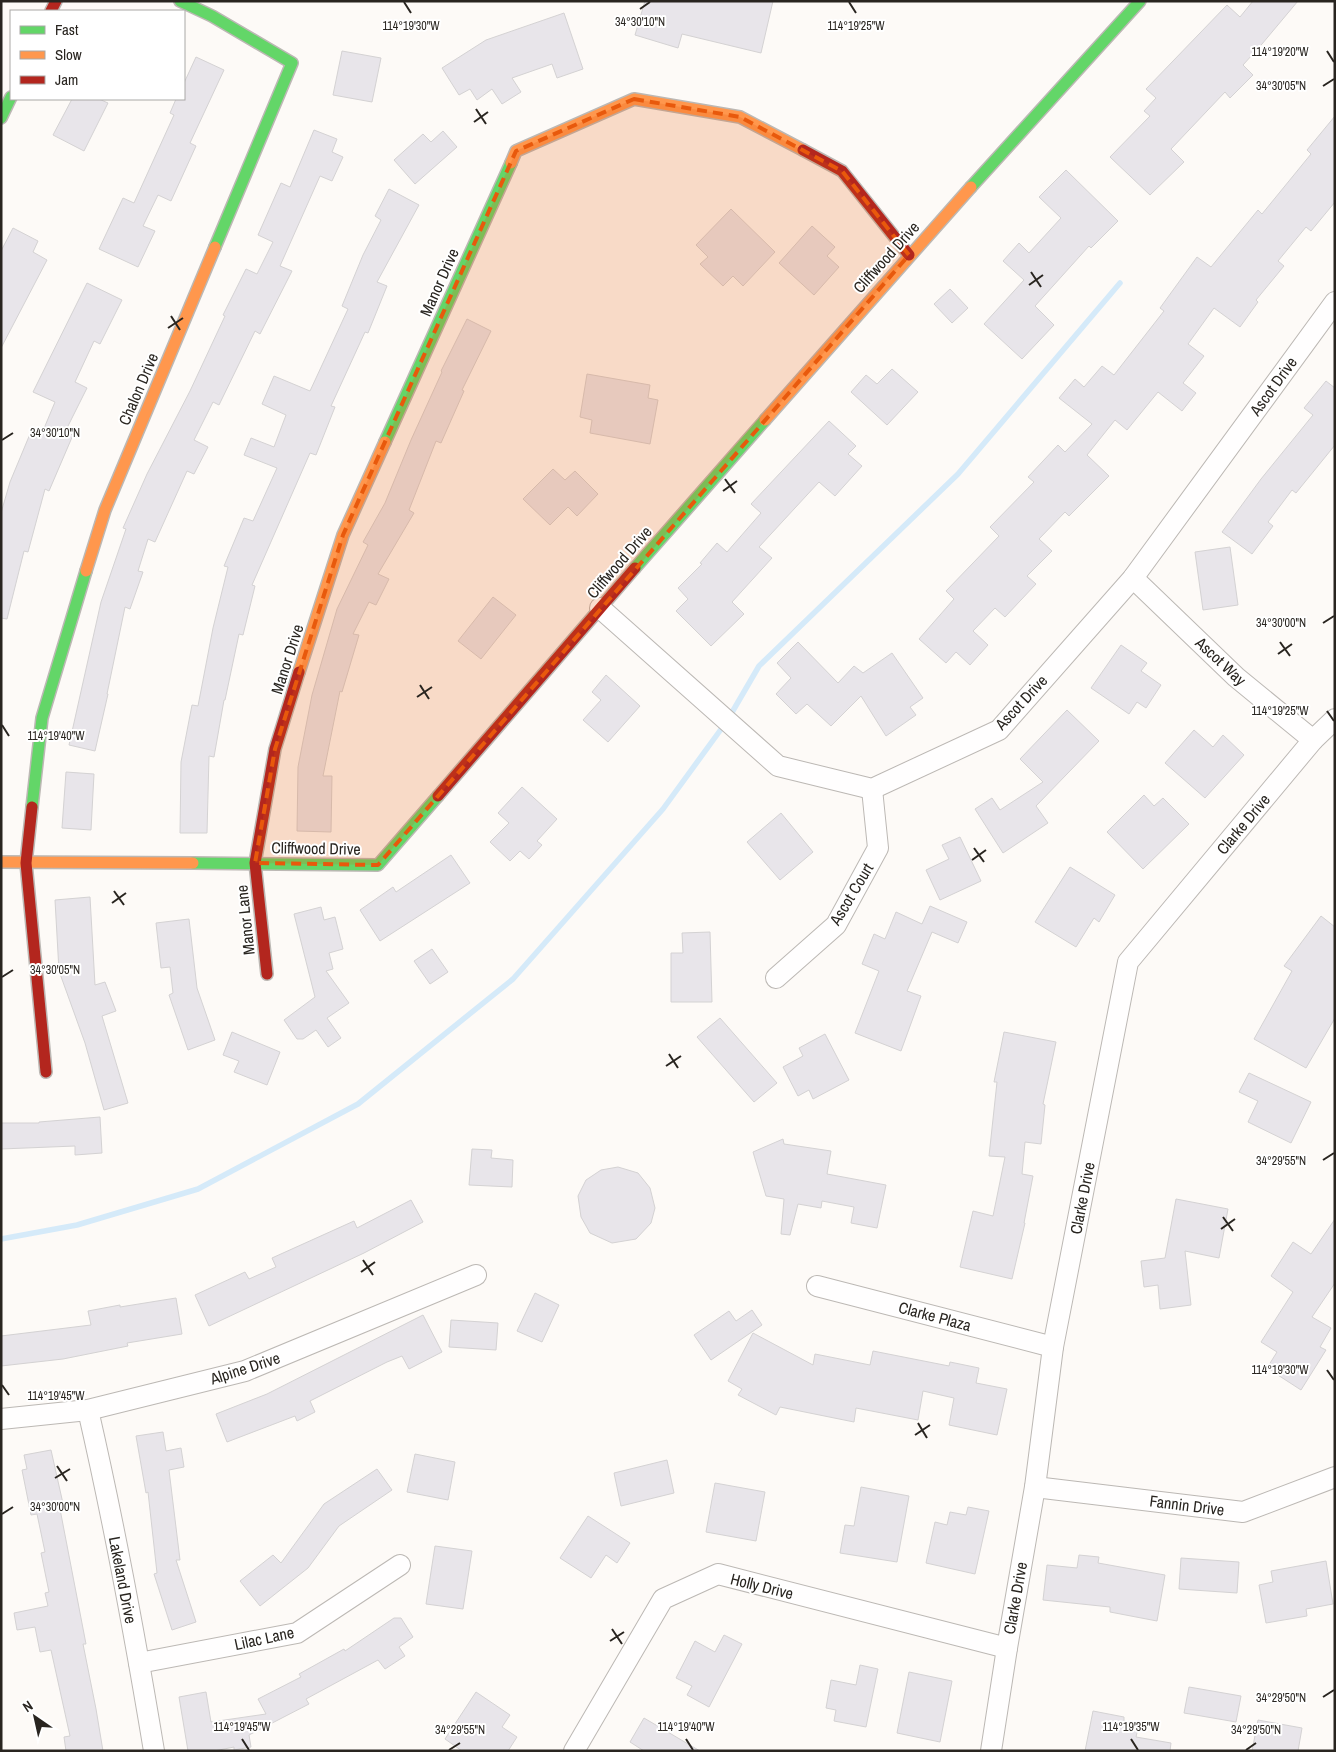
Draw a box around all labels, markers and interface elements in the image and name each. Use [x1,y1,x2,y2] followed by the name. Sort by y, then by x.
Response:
[10,10,185,100] legend
[615,14,665,30] text: 34°30'10"N
[382,18,440,34] text: 114°19'30"W
[827,18,885,34] text: 114°19'25"W
[55,19,79,40] text: Fast
[55,44,82,65] text: Slow
[1251,44,1309,60] text: 114°19'20"W
[55,69,78,90] text: Jam
[1256,78,1306,94] text: 34°30'05"N
[848,216,924,298] street label: Cliffwood Drive
[414,245,464,319] street label: Manor Drive
[113,349,163,429] street label: Chalon Drive
[1244,352,1302,421] street label: Ascot Drive
[30,425,80,441] text: 34°30'10"N
[581,521,657,603] street label: Cliffwood Drive
[1256,615,1306,631] text: 34°30'00"N
[265,621,309,697] street label: Manor Drive
[1190,631,1252,691] street label: Ascot Way
[989,670,1052,735] street label: Ascot Drive
[1251,703,1309,719] text: 114°19'25"W
[27,728,85,744] text: 114°19'40"W
[1211,789,1275,859] street label: Clarke Drive
[271,836,361,860] street label: Cliffwood Drive
[823,859,878,930] street label: Ascot Court
[230,884,260,956] street label: Manor Lane
[30,962,80,978] text: 34°30'05"N
[1256,1153,1306,1169] text: 34°29'55"N
[1064,1160,1100,1236] street label: Clarke Drive
[896,1296,974,1336] street label: Clarke Plaza
[206,1346,283,1390] street label: Alpine Drive
[1251,1362,1309,1378] text: 114°19'30"W
[27,1388,85,1404] text: 114°19'45"W
[1148,1489,1226,1521] street label: Fannin Drive
[30,1499,80,1515] text: 34°30'00"N
[104,1535,142,1625] street label: Lakeland Drive
[998,1560,1032,1636] street label: Clarke Drive
[728,1568,796,1604] street label: Holly Drive
[232,1621,296,1655] street label: Lilac Lane
[1256,1690,1306,1706] text: 34°29'50"N
[10,1692,60,1742] north arrow
[19,1696,36,1716] text: N
[213,1719,271,1735] text: 114°19'45"W
[657,1719,715,1735] text: 114°19'40"W
[1102,1719,1160,1735] text: 114°19'35"W
[435,1722,485,1738] text: 34°29'55"N
[1231,1722,1281,1738] text: 34°29'50"N

